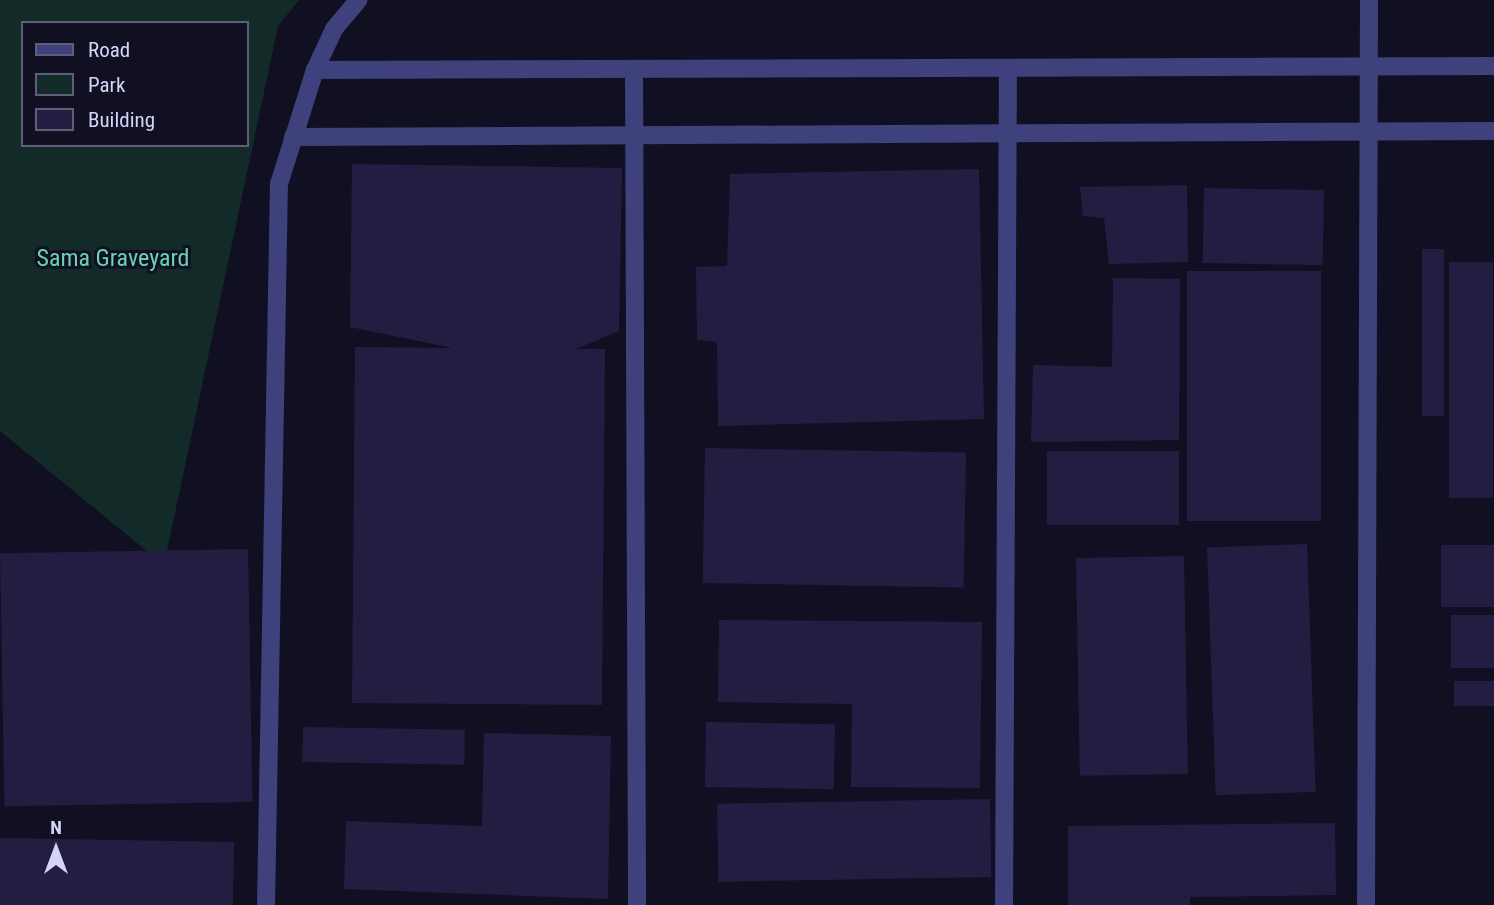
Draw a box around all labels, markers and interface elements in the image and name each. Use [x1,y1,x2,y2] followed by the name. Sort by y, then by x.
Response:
[21,21,248,147] legend
[88,38,130,62] text: Road
[88,73,125,97] text: Park
[88,108,155,132] text: Building
[37,245,189,273] park label: Sama Graveyard
[21,814,91,884] north arrow
[50,816,62,839] text: N

